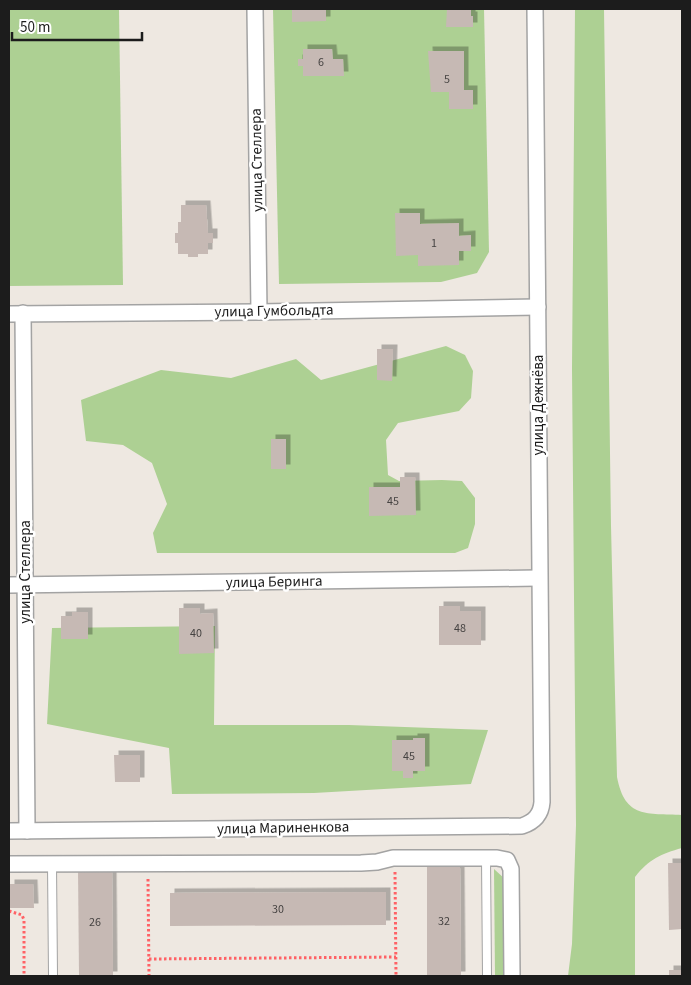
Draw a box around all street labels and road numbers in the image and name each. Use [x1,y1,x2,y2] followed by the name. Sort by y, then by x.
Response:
[246,108,268,212] street label: улица Стеллера
[214,299,334,323] street label: улица Гумбольдта
[528,355,549,455] street label: улица Дежнёва
[15,520,36,624] street label: улица Стеллера
[225,571,323,593] street label: улица Беринга
[217,816,349,840] street label: улица Мариненкова

